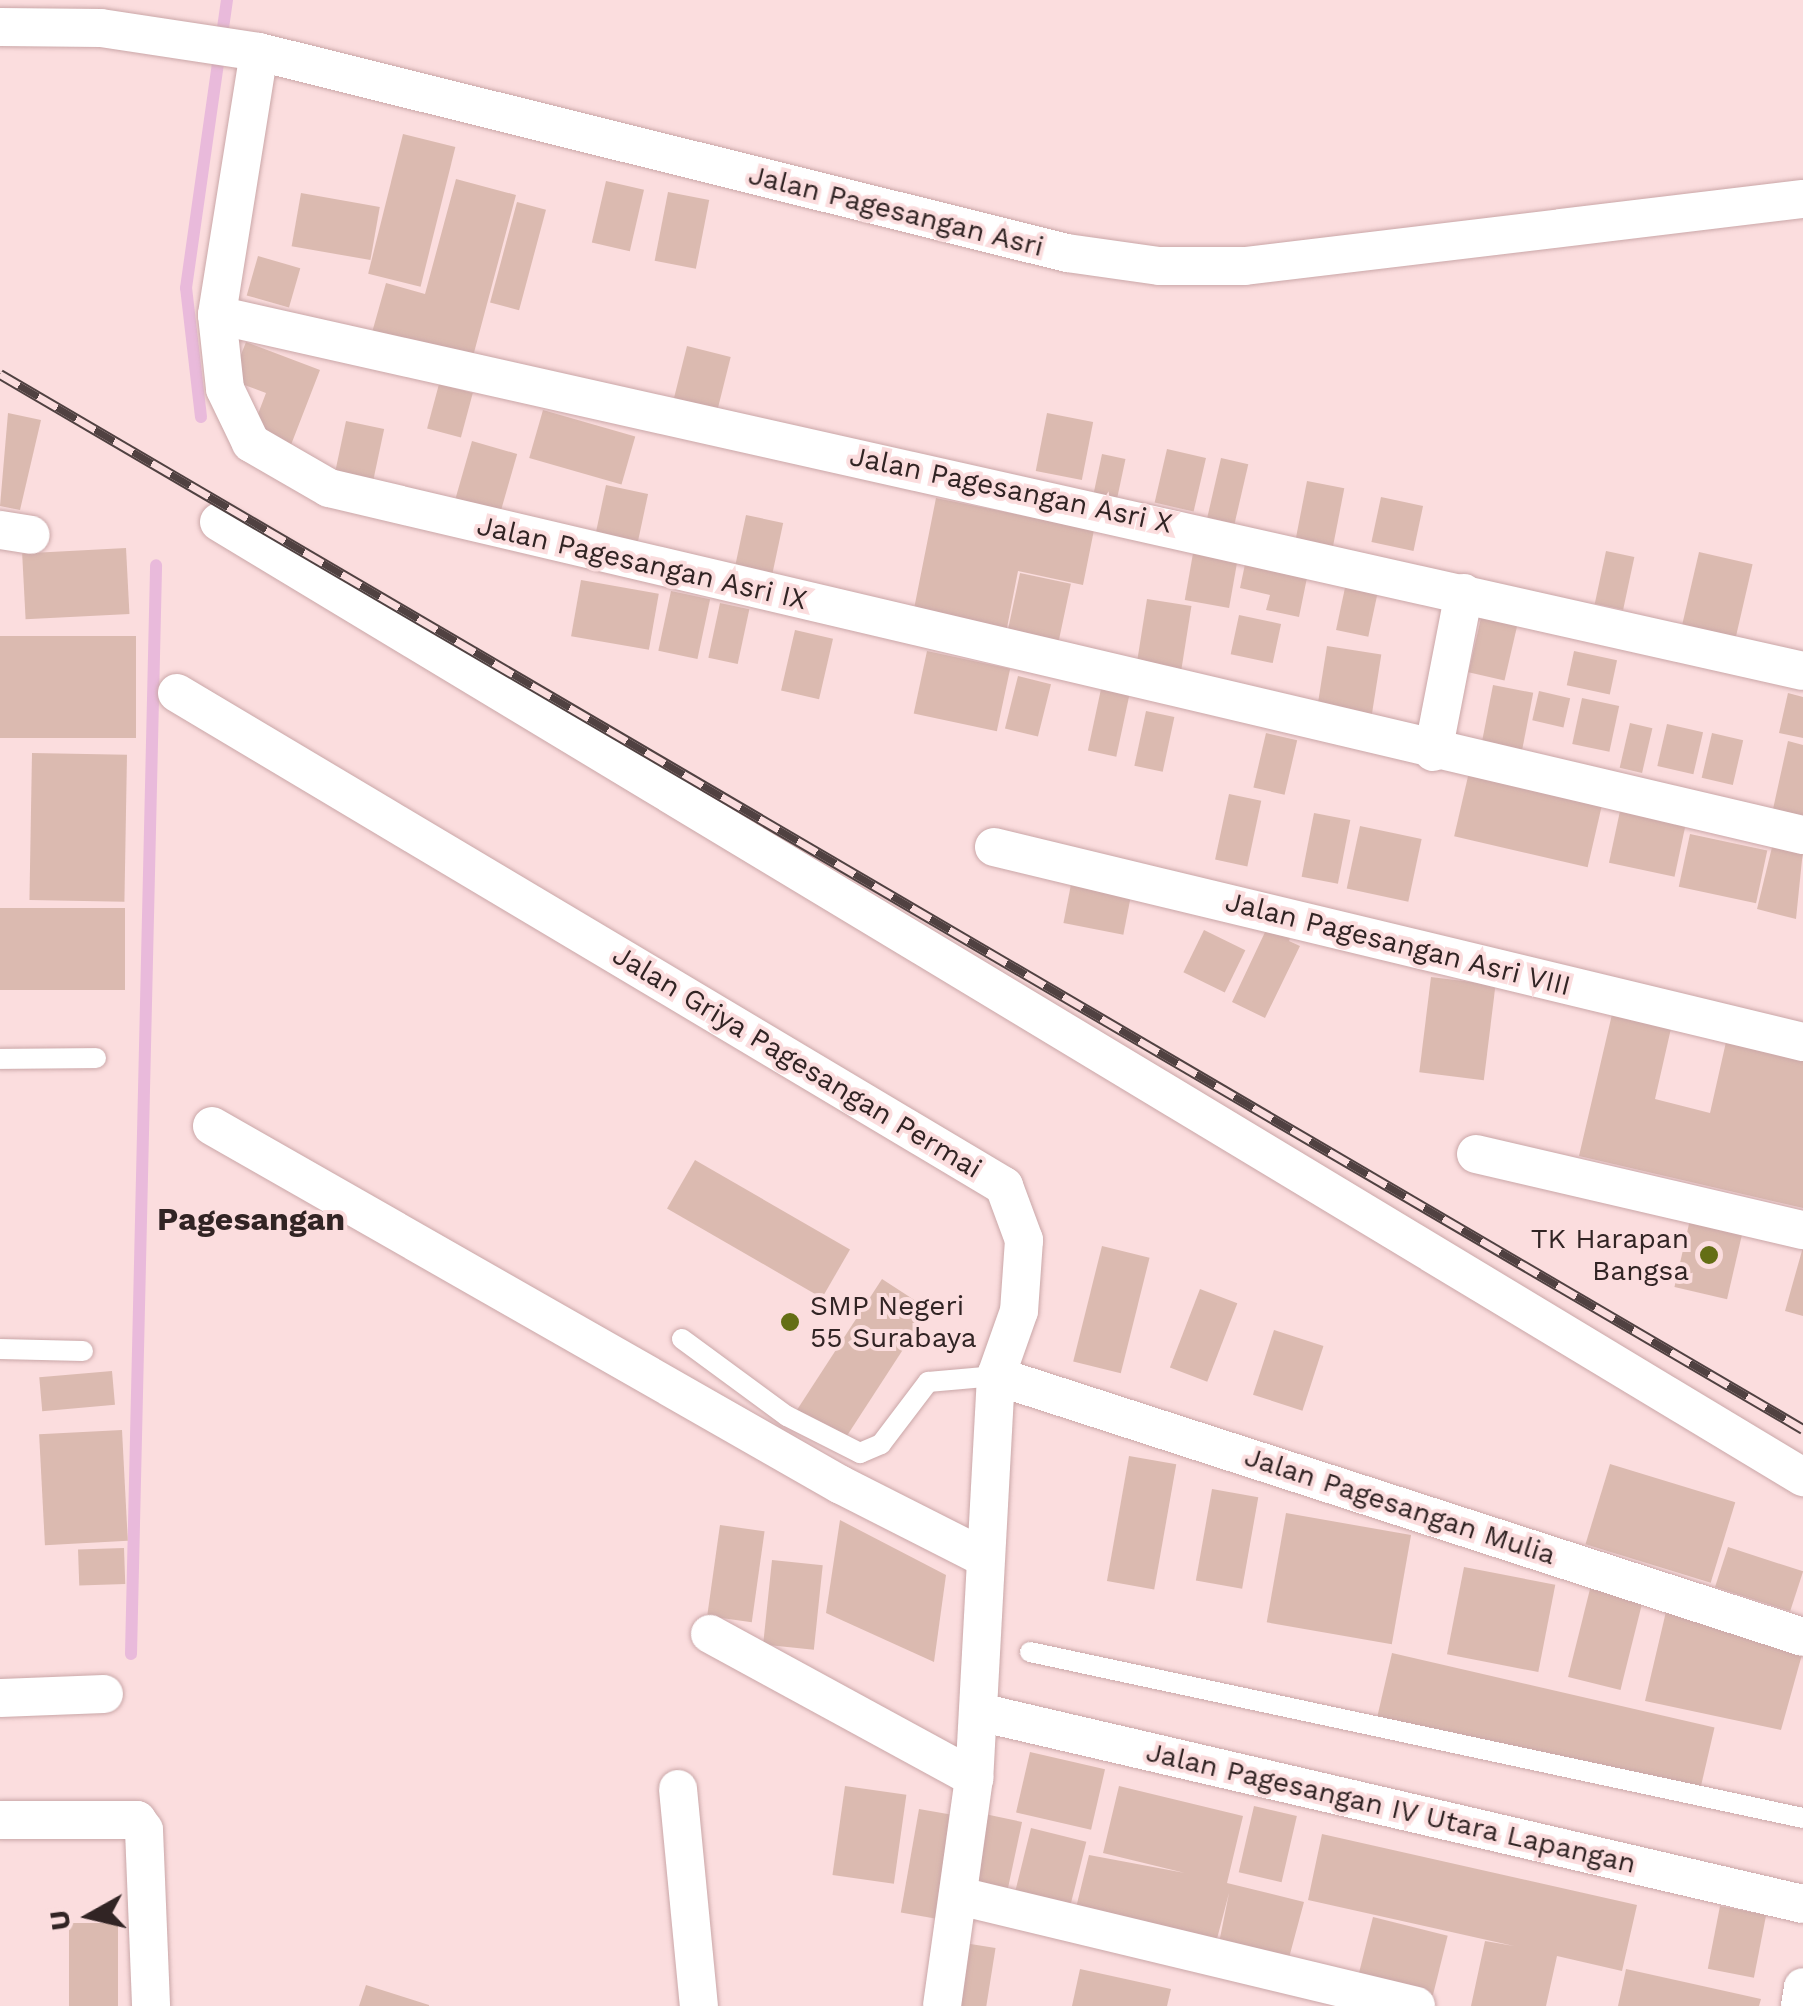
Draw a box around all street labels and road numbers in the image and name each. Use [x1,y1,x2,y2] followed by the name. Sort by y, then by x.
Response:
[744,158,1048,264] street label: Jalan Pagesangan Asri
[846,439,1176,541] street label: Jalan Pagesangan Asri X
[473,509,811,617] street label: Jalan Pagesangan Asri IX
[1221,885,1575,1003] street label: Jalan Pagesangan Asri VIII
[606,938,988,1186] street label: Jalan Griya Pagesangan Permai
[1240,1440,1560,1572] street label: Jalan Pagesangan Mulia
[1142,1735,1640,1881] street label: Jalan Pagesangan IV Utara Lapangan

